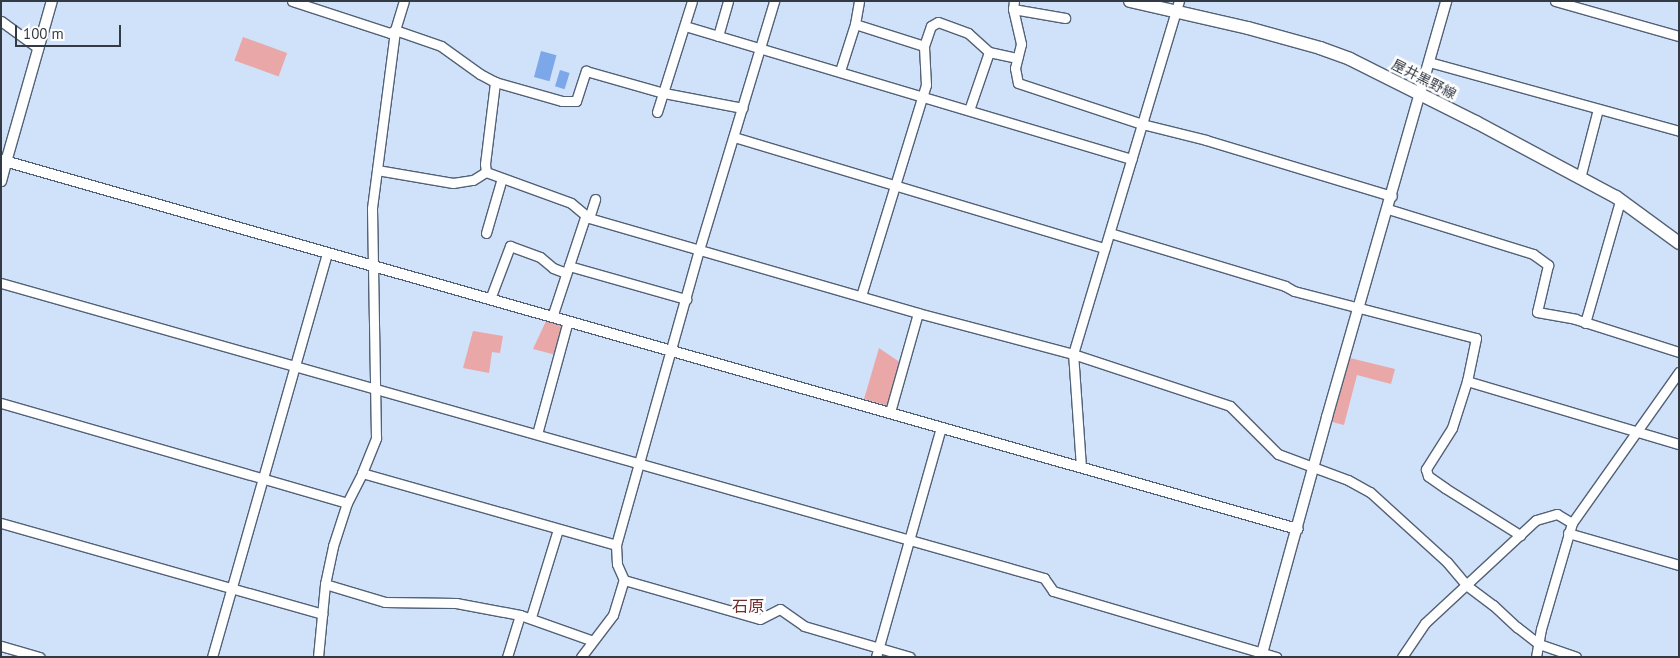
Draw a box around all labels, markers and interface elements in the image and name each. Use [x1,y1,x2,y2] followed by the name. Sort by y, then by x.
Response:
[18,15,124,47] scale bar
[23,24,64,43] text: 100 m
[1389,56,1459,102] street label: 屋井黒野線
[732,596,764,616] district label: 石原

